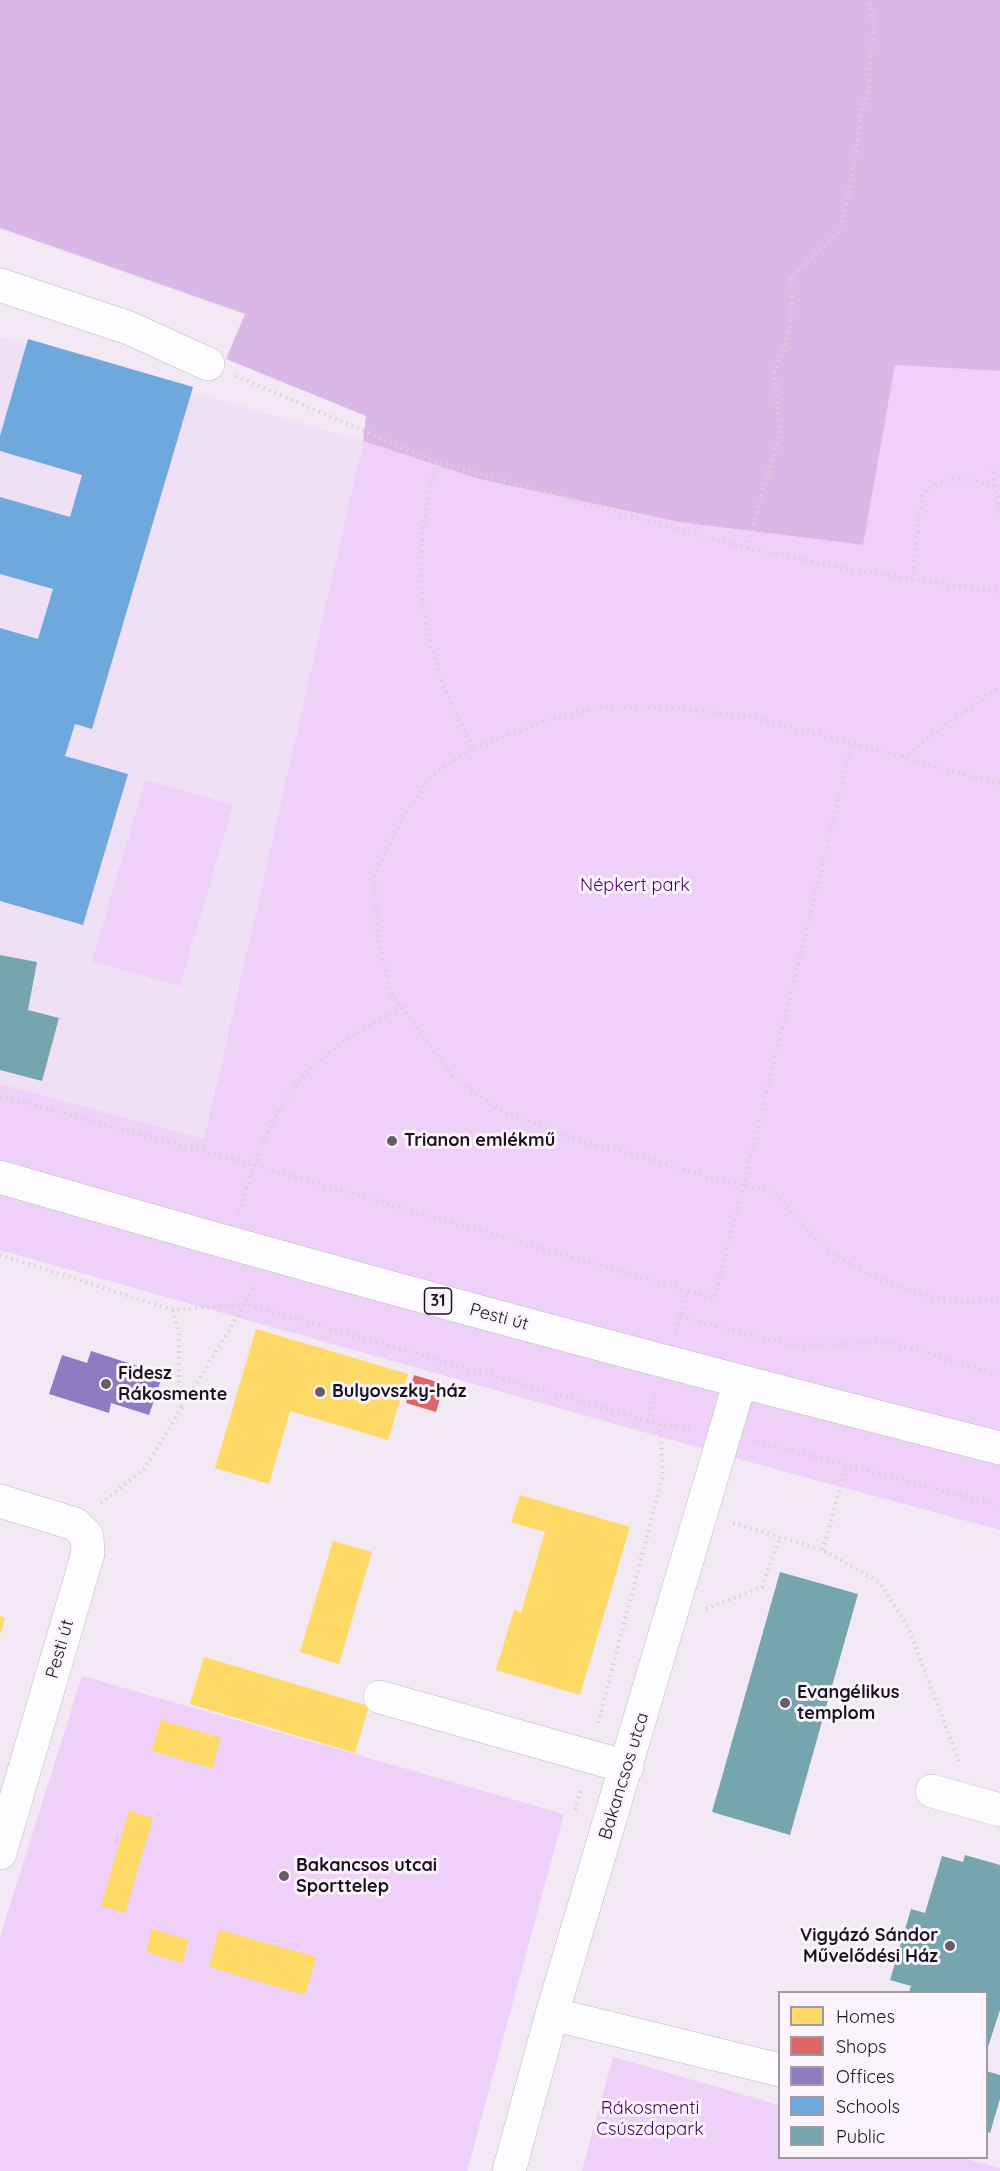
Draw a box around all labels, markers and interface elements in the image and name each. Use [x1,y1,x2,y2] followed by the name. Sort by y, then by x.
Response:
[580,875,690,897] park label: Népkert park
[404,1130,555,1152] place label: Trianon emlékmű
[385,1134,399,1148] marker: Trianon emlékmű
[424,1288,452,1314] road number: 31
[467,1299,531,1335] street label: Pesti út
[118,1363,227,1406] place label: Fidesz Rákosmente
[99,1377,113,1391] marker: Fidesz Rákosmente
[332,1381,466,1403] place label: Bulyovszky-ház
[313,1385,327,1399] marker: Bulyovszky-ház
[41,1617,79,1681] street label: Pesti út
[797,1682,899,1724] place label: Evangélikus templom
[778,1696,792,1710] marker: Evangélikus templom
[594,1710,654,1842] street label: Bakancsos utca
[296,1855,437,1898] place label: Bakancsos utcai Sporttelep
[277,1869,291,1883] marker: Bakancsos utcai Sporttelep
[800,1925,938,1968] place label: Vigyázó Sándor Művelődési Ház
[943,1939,957,1953] marker: Vigyázó Sándor Művelődési Ház
[778,1991,988,2159] legend
[836,2005,895,2028] text: Homes
[836,2035,887,2058] text: Shops
[836,2065,895,2088] text: Offices
[836,2095,900,2118] text: Schools
[596,2098,704,2140] park label: Rákosmenti Csúszdapark
[836,2125,885,2148] text: Public

